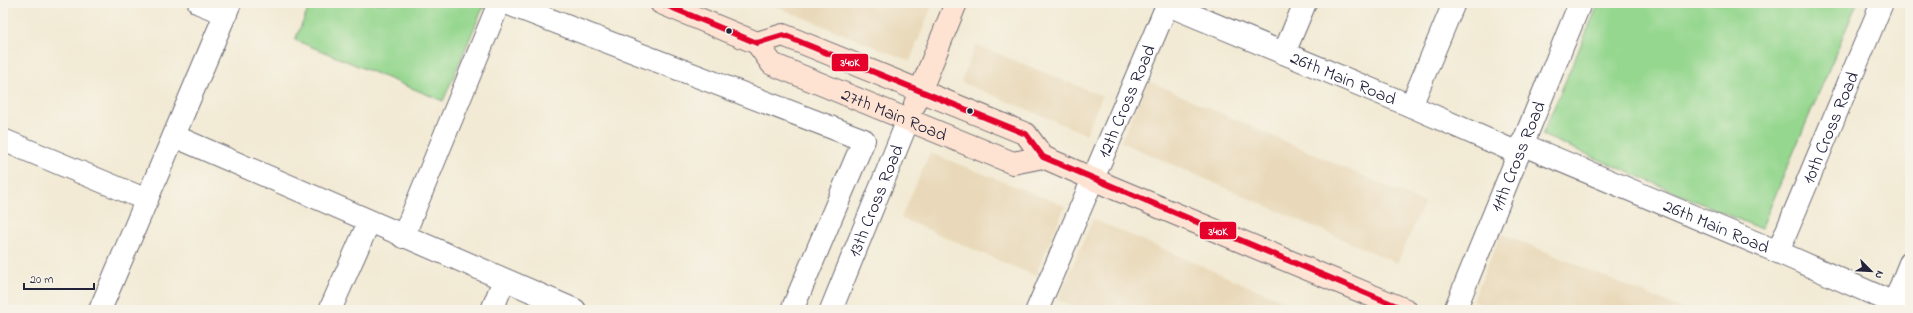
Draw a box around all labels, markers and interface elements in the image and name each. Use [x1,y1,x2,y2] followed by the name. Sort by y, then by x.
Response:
[724,26,734,36] unlabelled marker
[1092,41,1164,163] street label: 12th Cross Road
[1286,46,1400,113] street label: 26th Main Road
[831,53,869,72] line badge: 340K
[839,55,860,71] text: 340K
[1797,68,1867,188] street label: 10th Cross Road
[837,83,950,149] street label: 27th Main Road
[1485,98,1554,216] street label: 11th Cross Road
[965,106,975,116] unlabelled marker
[843,141,912,262] street label: 13th Cross Road
[1659,194,1773,262] street label: 26th Main Road
[1199,221,1237,240] line badge: 340K
[1207,224,1228,240] text: 340K
[1851,251,1891,291] north arrow
[24,265,94,291] scale bar
[1870,268,1888,281] text: N
[30,271,53,289] text: 20 m

